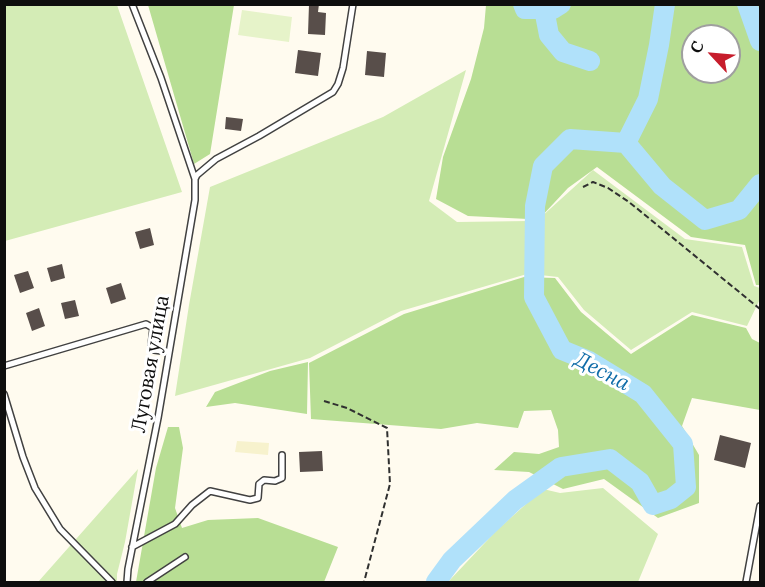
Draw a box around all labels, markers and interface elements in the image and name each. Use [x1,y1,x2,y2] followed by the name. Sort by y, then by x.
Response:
[681,24,741,84] north arrow
[685,38,708,56] text: С
[127,293,175,435] street label: Луговая улица
[570,347,634,397] water label: Десна

